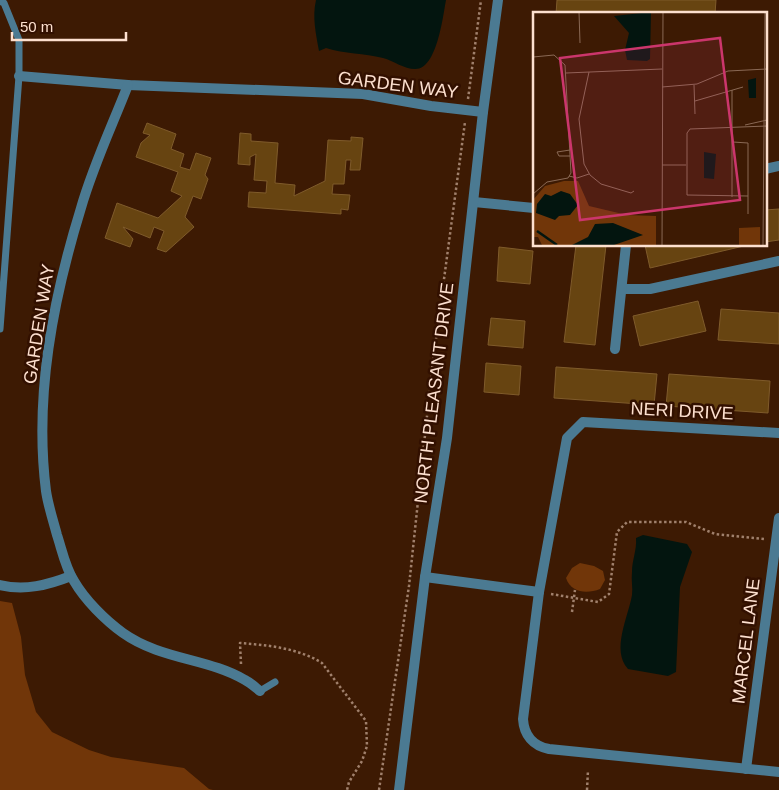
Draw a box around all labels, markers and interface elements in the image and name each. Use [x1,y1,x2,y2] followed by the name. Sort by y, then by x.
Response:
[12,10,126,42] scale bar
[533,12,766,246] inset map
[20,18,53,35] text: 50 m
[337,68,459,102] street label: GARDEN WAY
[20,263,58,385] street label: GARDEN WAY
[411,281,457,505] street label: NORTH PLEASANT DRIVE
[630,398,734,424] street label: NERI DRIVE
[728,577,764,705] street label: MARCEL LANE

